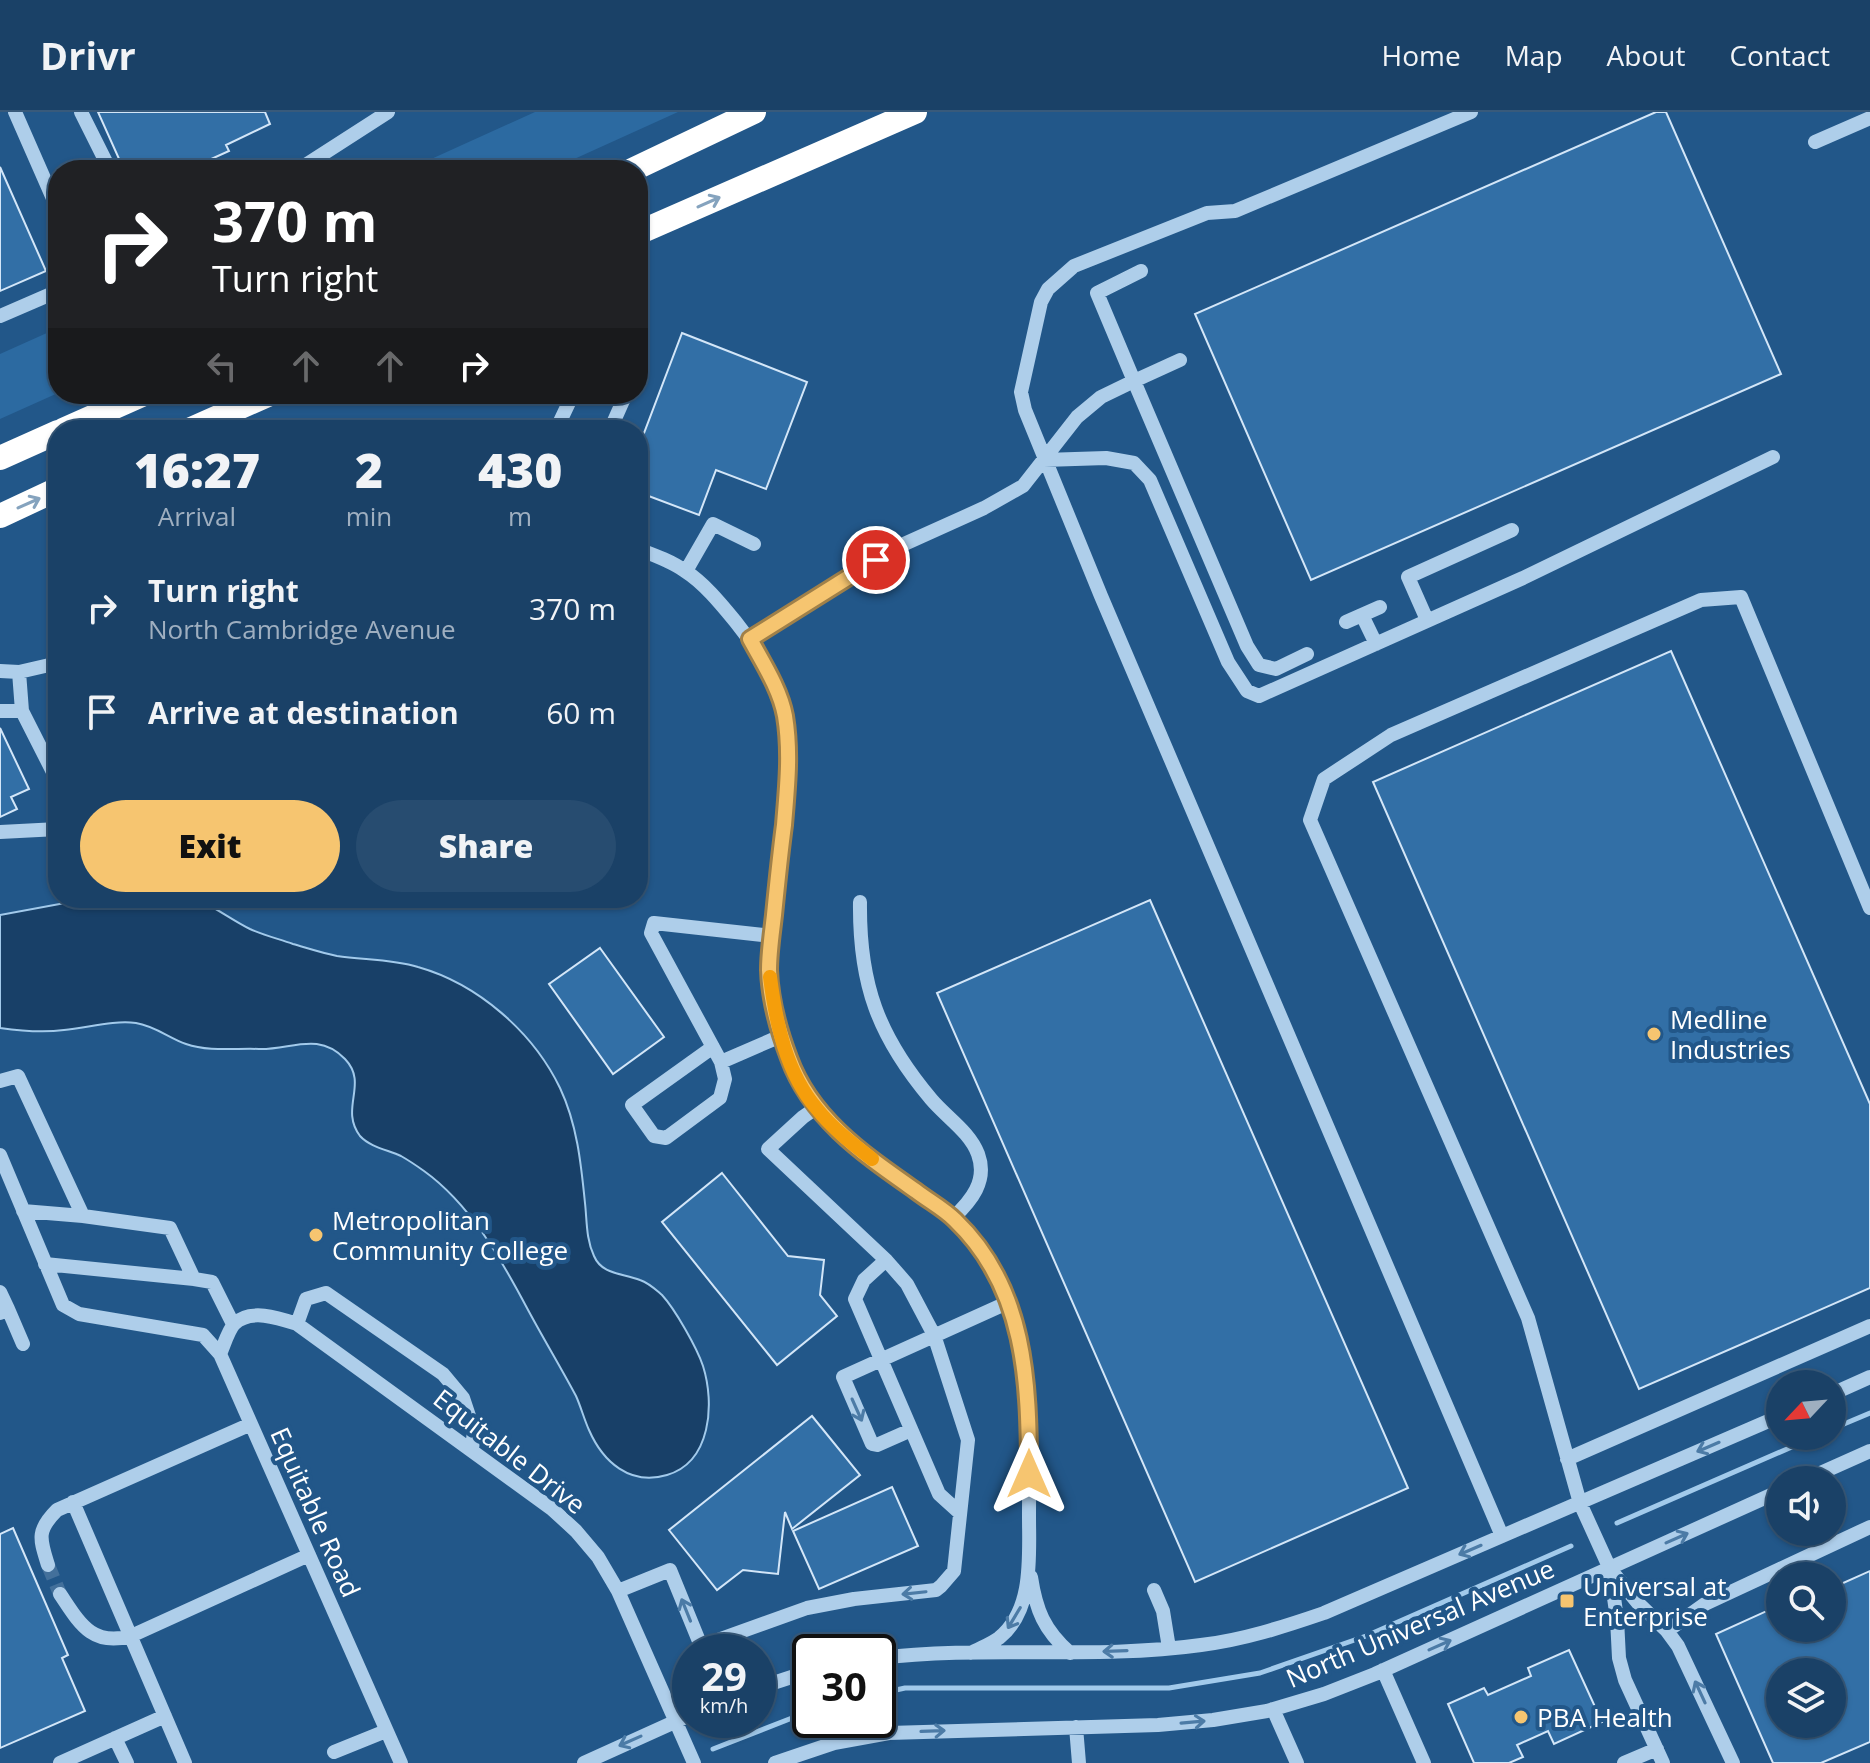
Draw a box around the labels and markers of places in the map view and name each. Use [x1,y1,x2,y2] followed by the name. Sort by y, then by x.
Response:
[842,526,910,594] pin
[1670,1001,1791,1067] place label: Medline Industries
[1645,1025,1663,1043] marker: Medline Industries
[332,1202,568,1268] place label: Metropolitan Community College
[307,1226,325,1244] marker: Metropolitan Community College
[1583,1568,1727,1634] place label: Universal at Enterprise
[1558,1592,1576,1610] marker: Universal at Enterprise
[1537,1699,1673,1735] place label: PBA Health
[1512,1708,1530,1726] marker: PBA Health

